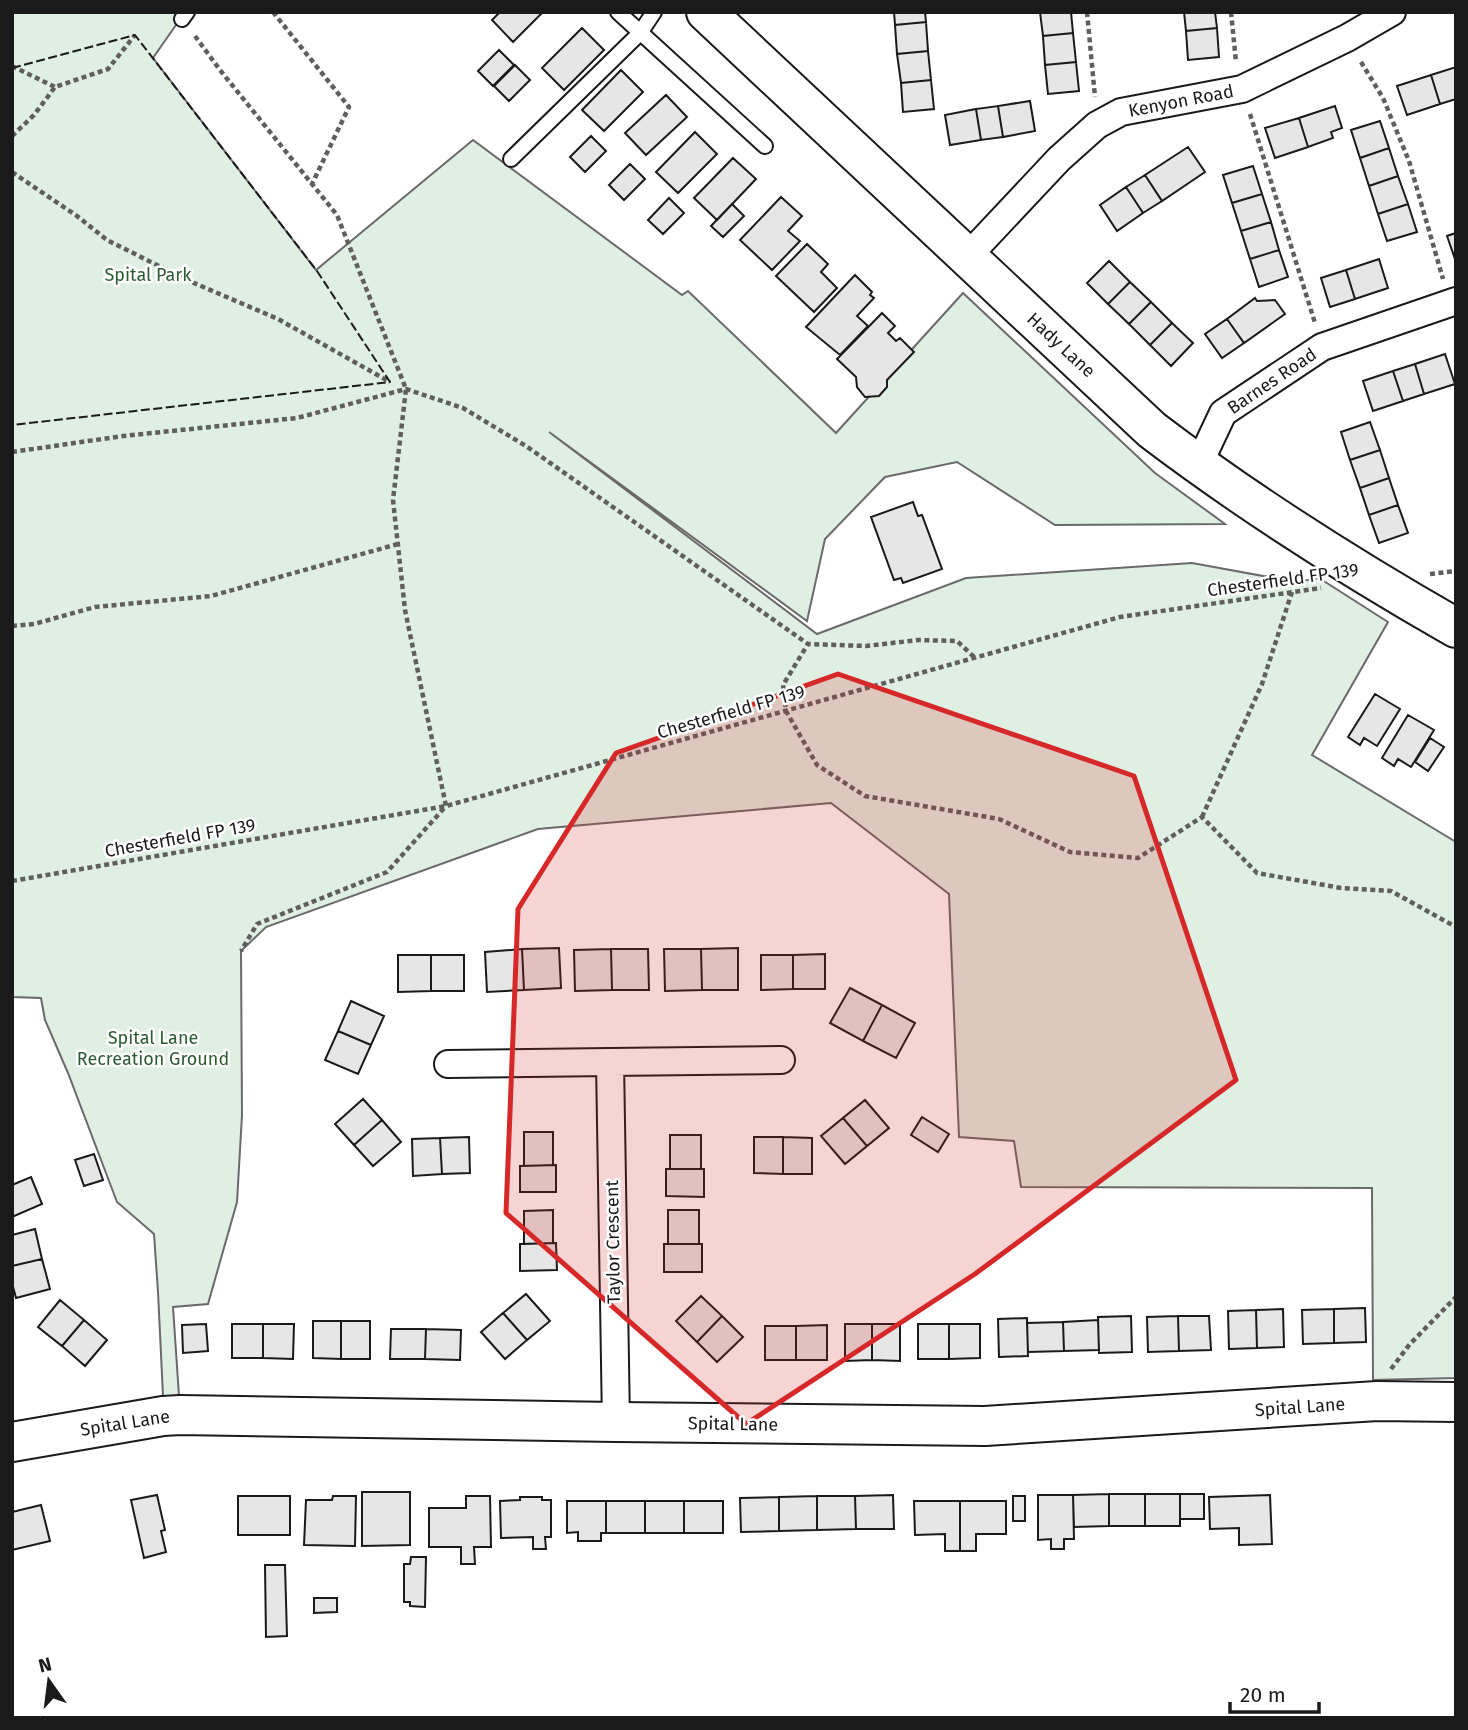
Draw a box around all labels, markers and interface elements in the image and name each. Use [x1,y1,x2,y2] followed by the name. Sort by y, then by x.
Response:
[1127,80,1235,122] street label: Kenyon Road
[104,264,192,286] park label: Spital Park
[1022,308,1100,382] street label: Hady Lane
[1223,343,1321,419] street label: Barnes Road
[1206,558,1360,602] street label: Chesterfield FP 139
[655,680,807,744] street label: Chesterfield FP 139
[103,814,257,862] street label: Chesterfield FP 139
[77,1027,229,1070] park label: Spital Lane Recreation Ground
[601,1179,625,1304] street label: Taylor Crescent
[1254,1393,1346,1421] street label: Spital Lane
[79,1405,171,1441] street label: Spital Lane
[688,1412,778,1436] street label: Spital Lane
[14,1646,84,1716] north arrow
[36,1652,54,1678] text: N
[1230,1670,1319,1714] scale bar
[1240,1682,1286,1708] text: 20 m

